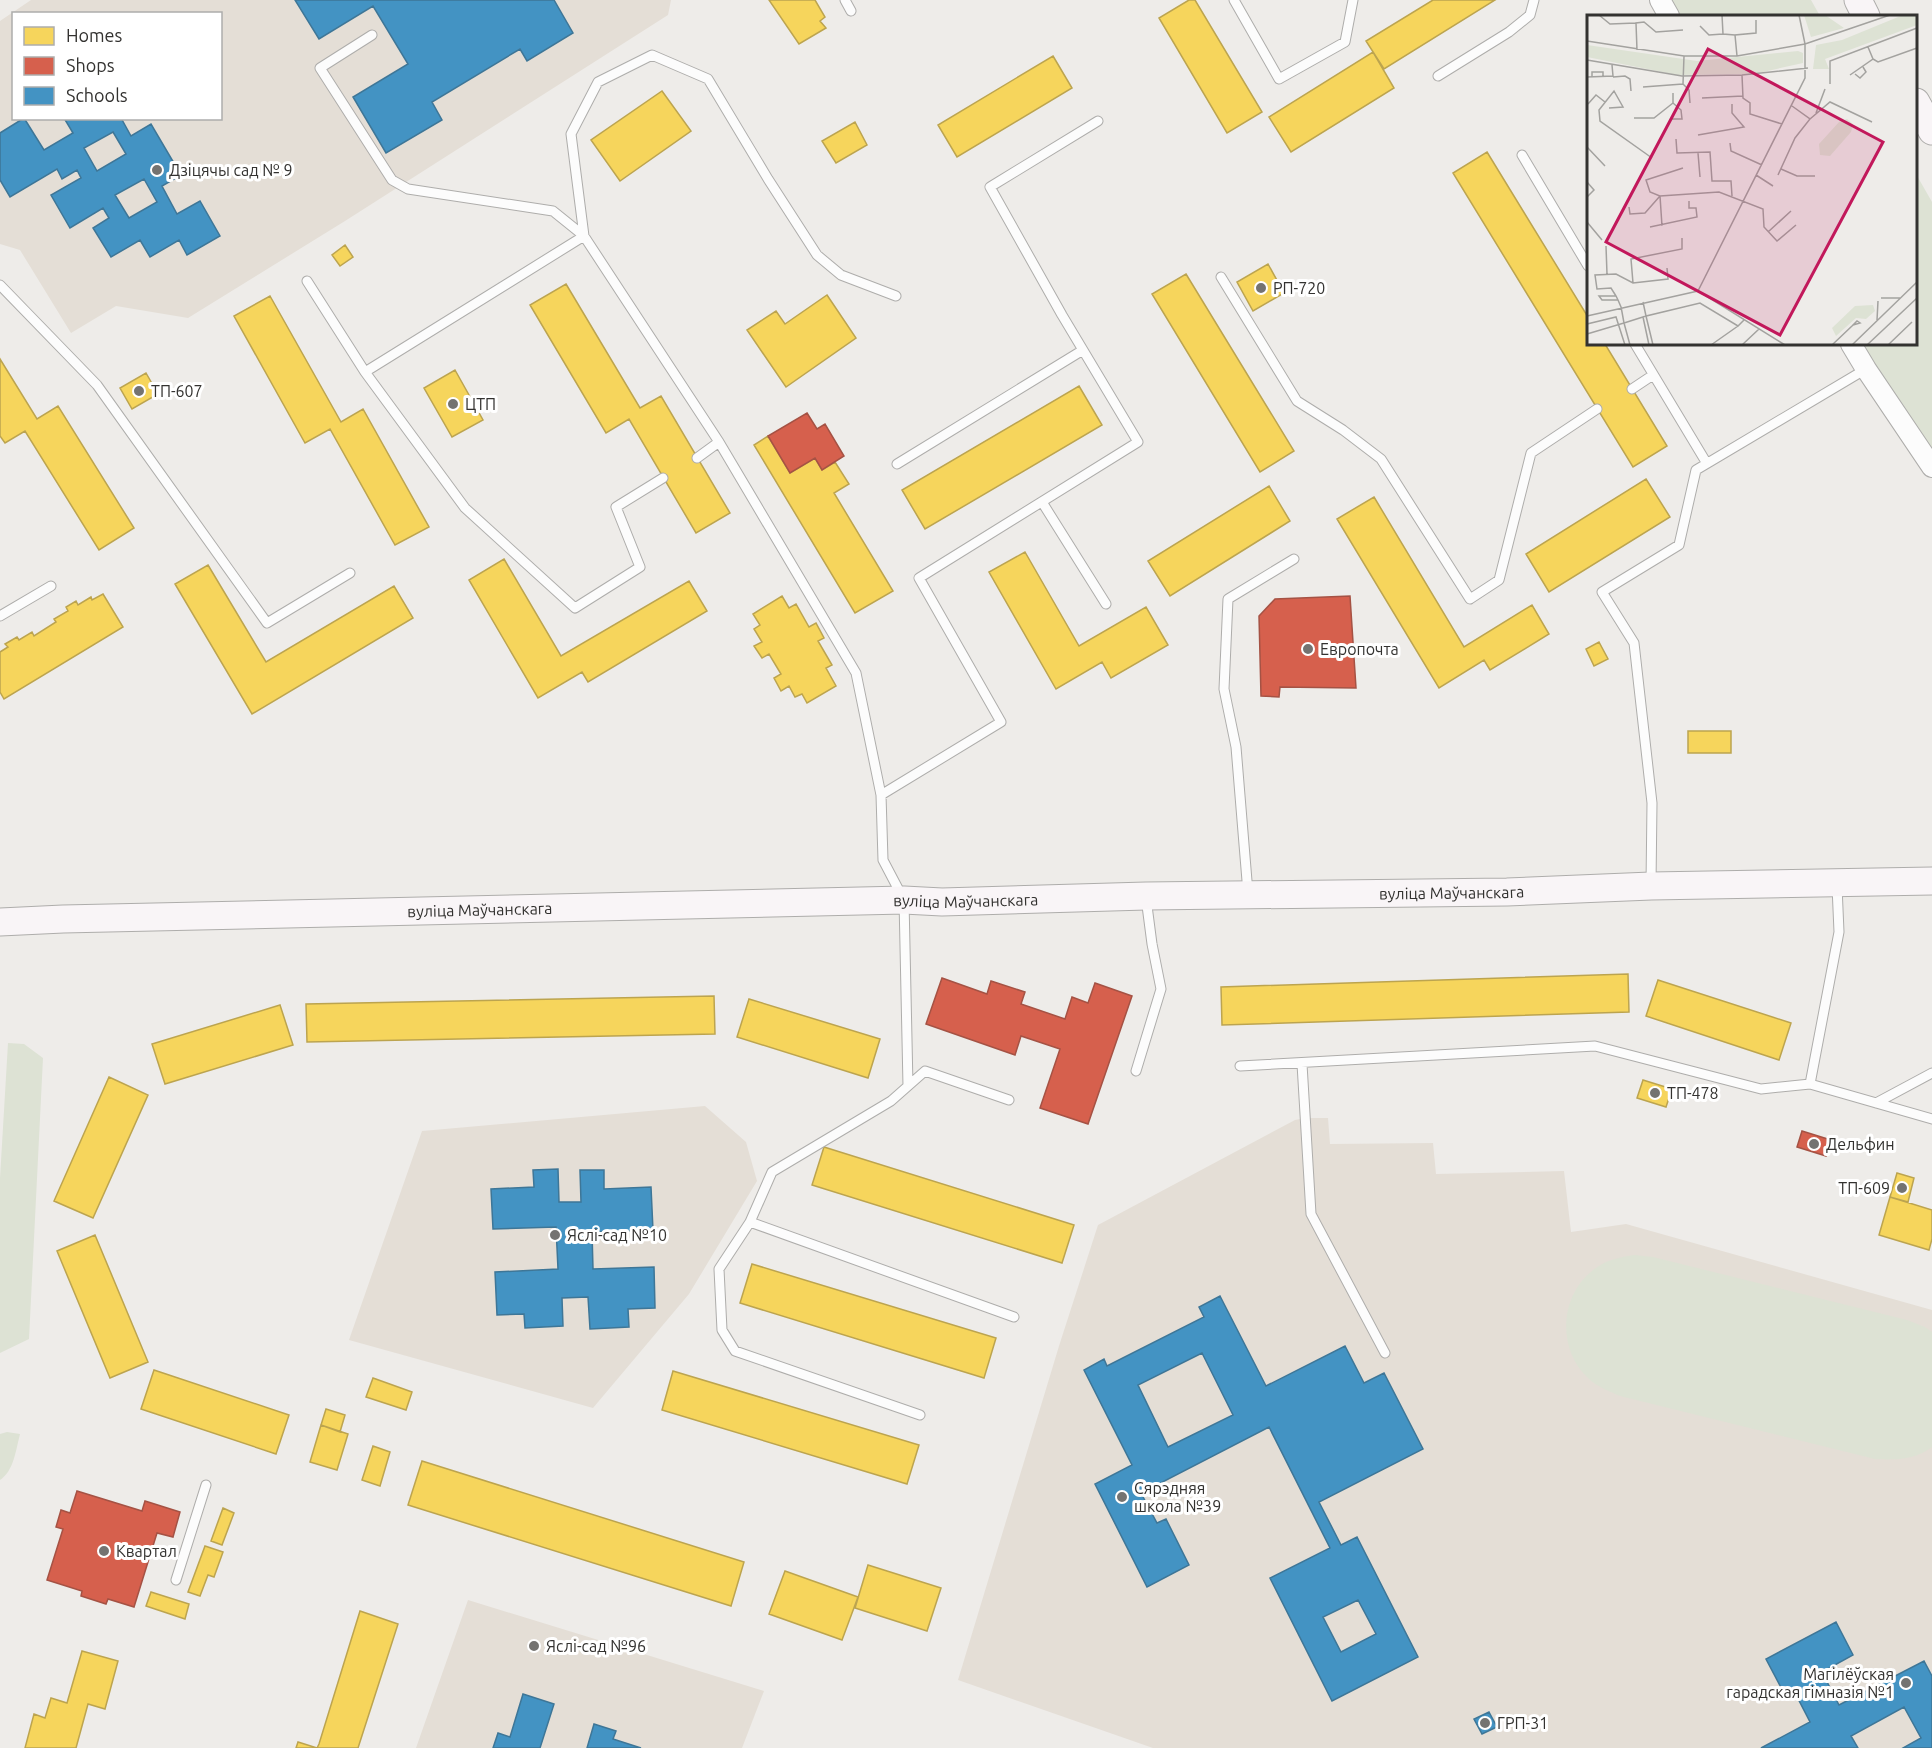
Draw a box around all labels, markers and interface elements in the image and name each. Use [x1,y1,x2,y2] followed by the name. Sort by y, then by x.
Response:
[12,12,222,120] legend
[1587,15,1917,345] inset map
[66,25,123,45] text: Homes
[66,55,115,75] text: Shops
[66,85,128,105] text: Schools
[169,161,293,179] place label: Дзіцячы сад № 9
[150,163,164,177] marker: Дзіцячы сад № 9
[1273,279,1325,297] place label: РП-720
[1254,281,1268,295] marker: РП-720
[151,382,203,400] place label: ТП-607
[132,384,146,398] marker: ТП-607
[465,395,496,413] place label: ЦТП
[446,397,460,411] marker: ЦТП
[1320,640,1399,658] place label: Европочта
[1301,642,1315,656] marker: Европочта
[1379,882,1525,902] street label: вуліца Маўчанскага
[893,890,1038,911] street label: вуліца Маўчанскага
[407,899,553,920] street label: вуліца Маўчанскага
[1667,1084,1719,1102] place label: ТП-478
[1648,1086,1662,1100] marker: ТП-478
[1826,1135,1895,1153] place label: Дельфин
[1807,1137,1821,1151] marker: Дельфин
[1838,1179,1890,1197] place label: ТП-609
[1895,1181,1909,1195] marker: ТП-609
[567,1226,667,1244] place label: Яслі-сад №10
[548,1228,562,1242] marker: Яслі-сад №10
[1134,1479,1221,1515] place label: Сярэдняя школа №39
[1115,1490,1129,1504] marker: Сярэдняя школа №39
[116,1542,177,1560] place label: Квартал
[97,1544,111,1558] marker: Квартал
[546,1637,646,1655] place label: Яслі-сад №96
[527,1639,541,1653] marker: Яслі-сад №96
[1726,1665,1894,1701] place label: Магілёўская гарадская гімназія №1
[1899,1676,1913,1690] marker: Магілёўская гарадская гімназія №1
[1497,1714,1548,1732] place label: ГРП-31
[1478,1716,1492,1730] marker: ГРП-31

